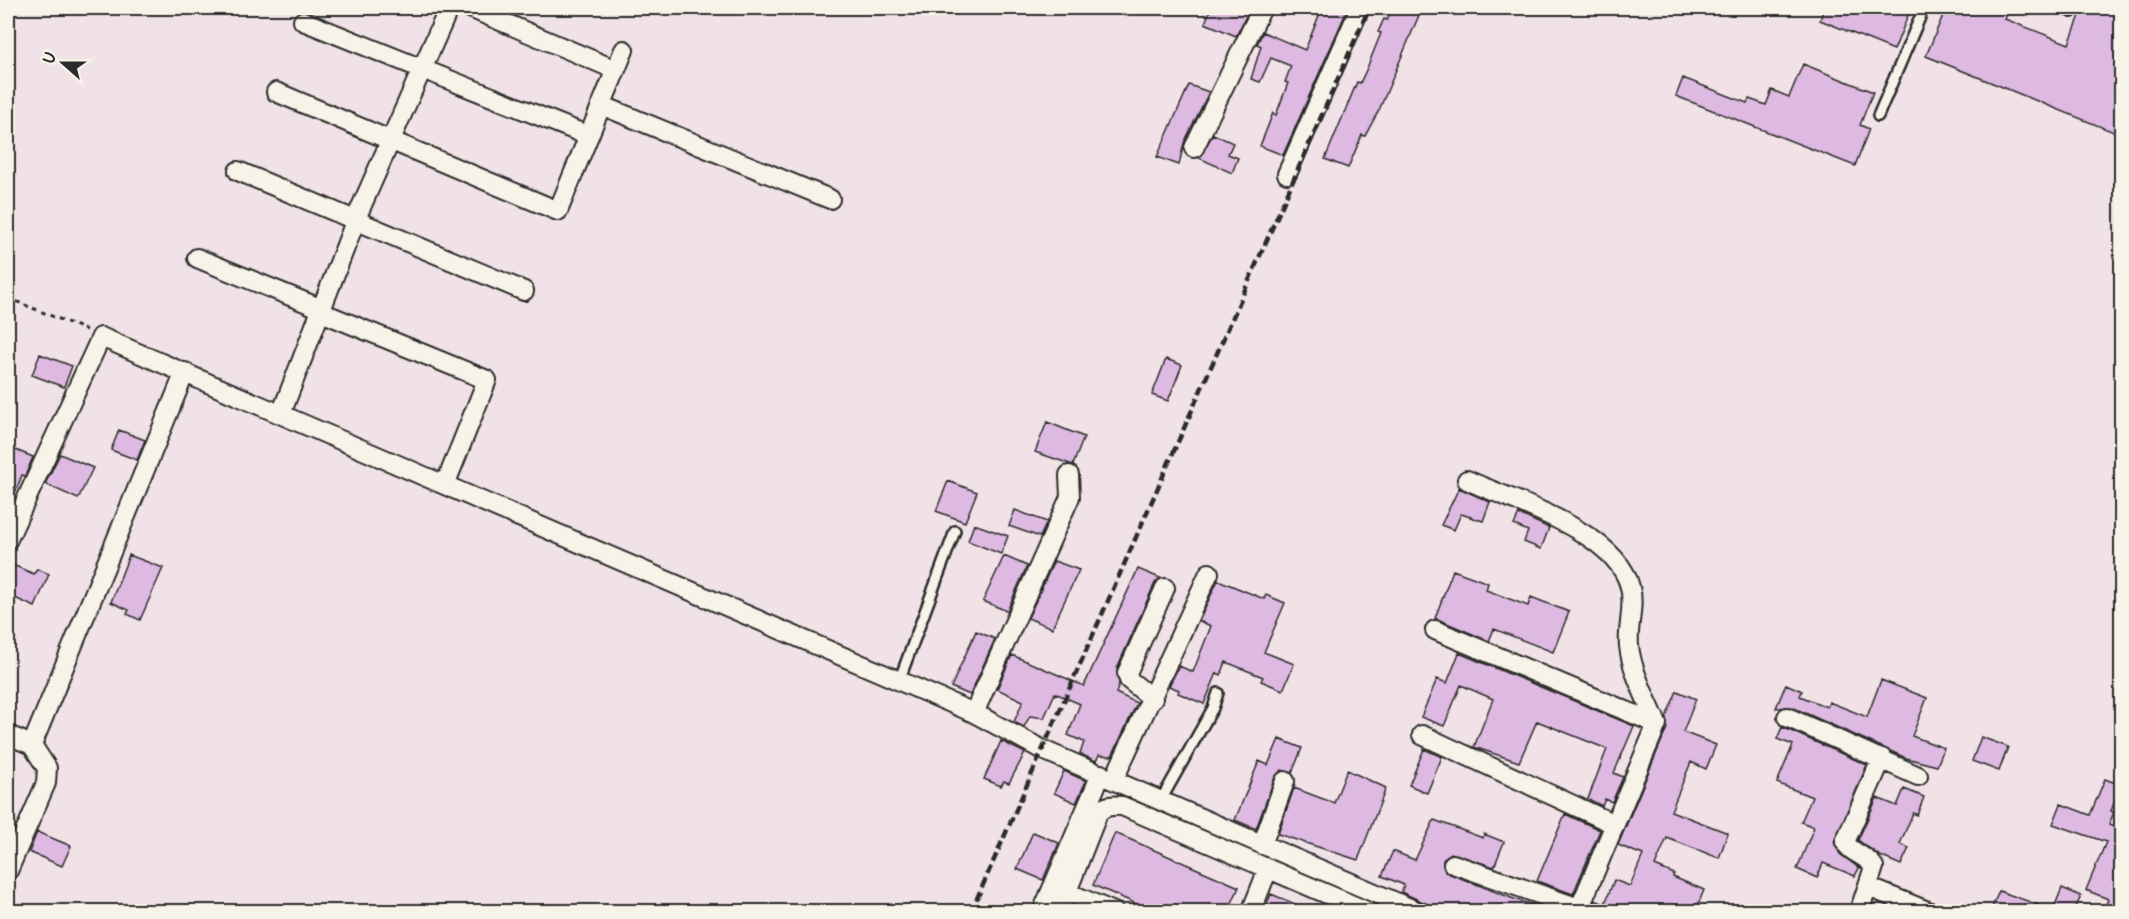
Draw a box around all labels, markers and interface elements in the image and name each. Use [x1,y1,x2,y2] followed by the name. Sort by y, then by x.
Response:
[33,33,93,93] north arrow
[39,49,61,67] text: U

